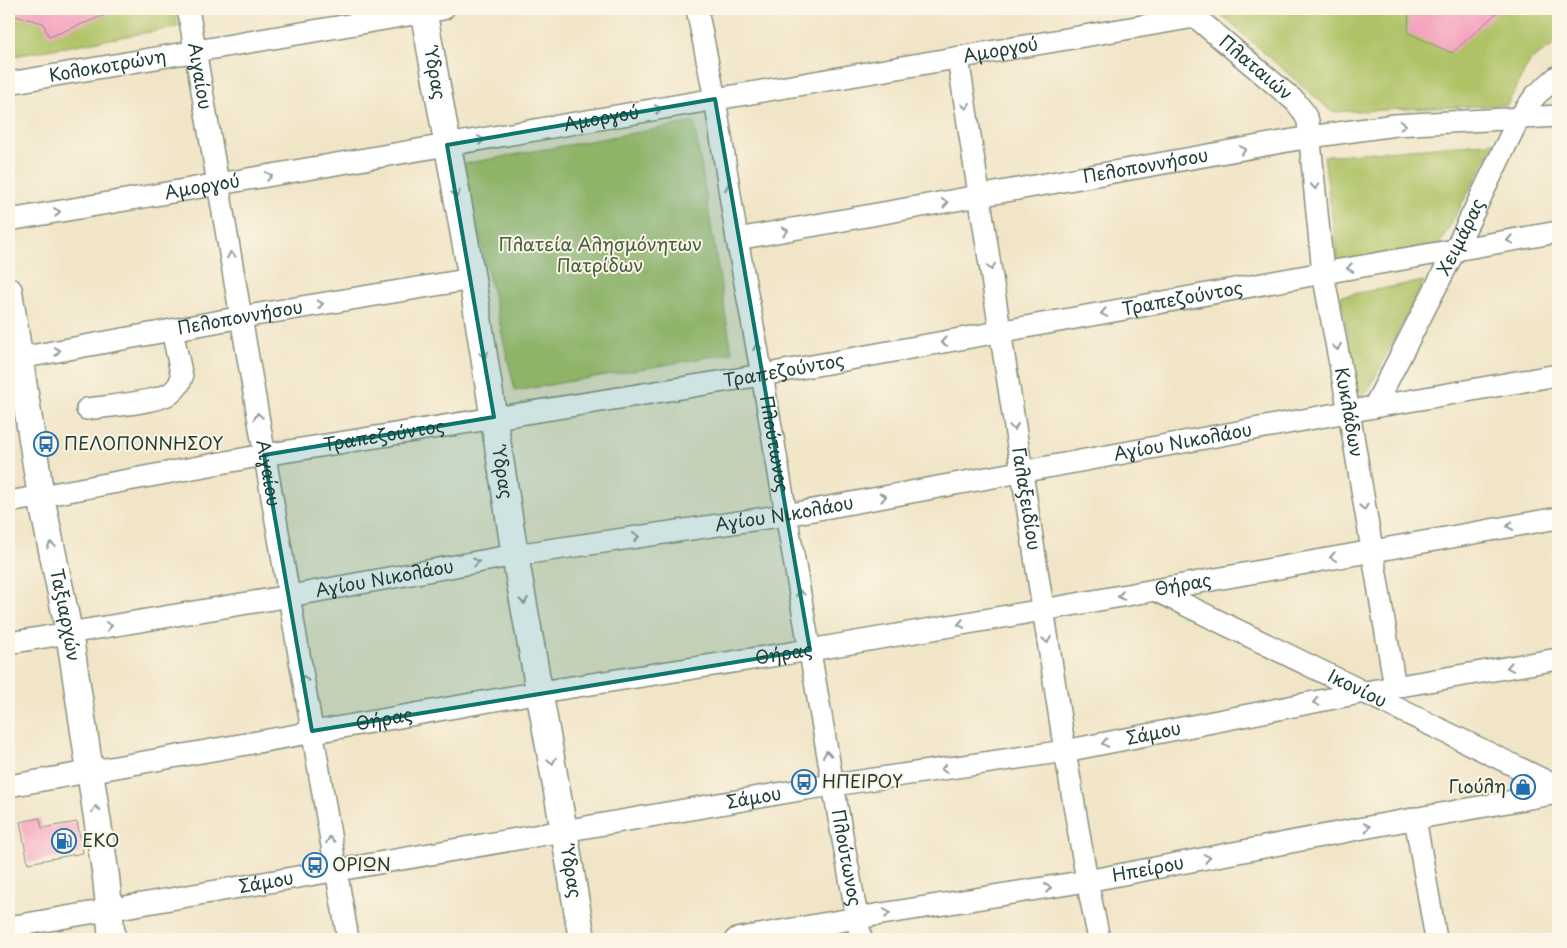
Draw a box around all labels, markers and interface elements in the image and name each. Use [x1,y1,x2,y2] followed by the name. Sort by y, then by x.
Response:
[1214,27,1299,106] street label: Πλαταιών
[961,29,1040,69] street label: Αμοργού
[182,40,220,111] street label: Αιγαίου
[47,41,168,88] street label: Κολοκοτρώνη
[418,43,454,102] street label: Ύδρας
[561,97,641,137] street label: Αμοργού
[960,102,970,110] one-way arrow
[654,105,662,115] one-way arrow
[1399,119,1407,130] one-way arrow
[476,135,485,145] one-way arrow
[1080,140,1210,189] street label: Πελοποννήσου
[1238,145,1247,155] one-way arrow
[162,166,242,205] street label: Αμοργού
[264,171,273,181] one-way arrow
[1309,182,1320,190] one-way arrow
[724,183,734,192] one-way arrow
[451,190,461,199] one-way arrow
[1429,193,1490,280] street label: Χειμάρας
[940,198,949,208] one-way arrow
[52,208,61,218] one-way arrow
[780,226,789,236] one-way arrow
[498,230,702,278] park label: Πλατεία Αλησμόνητων Πατρίδων
[1506,235,1515,245] one-way arrow
[227,251,237,260] one-way arrow
[1346,262,1354,272] one-way arrow
[985,263,996,271] one-way arrow
[1120,273,1245,321] street label: Τραπεζούντος
[175,292,305,341] street label: Πελοποννήσου
[316,299,324,310] one-way arrow
[1100,307,1109,318] one-way arrow
[940,337,949,347] one-way arrow
[1331,342,1341,351] one-way arrow
[752,343,763,352] one-way arrow
[721,345,846,393] street label: Τραπεζούντος
[52,347,61,357] one-way arrow
[479,350,489,359] one-way arrow
[1329,365,1371,459] street label: Κυκλάδων
[754,393,797,494] street label: Πλούτωνος
[253,411,263,420] one-way arrow
[321,411,446,457] street label: Τραπεζούντος
[1111,415,1254,467] street label: Αγίου Νικολάου
[1009,423,1019,432] one-way arrow
[64,429,223,456] place label: ΠΕΛΟΠΟΝΝΗΣΟΥ
[33,431,59,457] bus stop icon: ΠΕΛΟΠΟΝΝΗΣΟΥ
[250,437,288,508] street label: Αιγαίου
[486,442,521,501] street label: Ύδρας
[1006,445,1049,552] street label: Γαλαξειδίου
[713,488,856,537] street label: Αγίου Νικολάου
[878,492,887,503] one-way arrow
[1358,503,1369,511] one-way arrow
[1506,521,1515,531] one-way arrow
[632,533,641,543] one-way arrow
[46,541,57,550] one-way arrow
[313,551,456,603] street label: Αγίου Νικολάου
[1329,552,1337,562] one-way arrow
[471,558,480,568] one-way arrow
[1152,565,1213,602] street label: Θήρας
[44,566,88,663] street label: Ταξιαρχών
[795,589,805,598] one-way arrow
[1117,591,1126,601] one-way arrow
[518,597,528,606] one-way arrow
[957,618,966,628] one-way arrow
[104,621,113,631] one-way arrow
[753,635,814,670] street label: Θήρας
[1042,635,1052,644] one-way arrow
[1324,661,1392,713] street label: Ικονίου
[1506,661,1515,671] one-way arrow
[299,675,309,684] one-way arrow
[1311,696,1320,707] one-way arrow
[353,700,415,736] street label: Θήρας
[1124,714,1183,751] street label: Σάμου
[1100,738,1109,748] one-way arrow
[823,749,833,758] one-way arrow
[547,757,557,766] one-way arrow
[940,763,949,773] one-way arrow
[822,767,903,794] place label: ΗΠΕΙΡΟΥ
[791,769,817,795] bus stop icon: ΗΠΕΙΡΟΥ
[1449,772,1506,799] place label: Γιούλη
[1510,774,1536,800] shop icon: Γιούλη
[724,779,783,815] street label: Σάμου
[91,805,102,813] one-way arrow
[826,807,870,908] street label: Πλούτωνος
[1362,823,1371,833] one-way arrow
[82,826,119,853] place label: EKO
[51,828,77,854] fuel station icon: EKO
[325,835,335,844] one-way arrow
[554,841,590,900] street label: Ύδρας
[1110,848,1186,888] street label: Ηπείρου
[332,850,391,877] place label: ΟΡΙΩΝ
[302,852,328,878] bus stop icon: ΟΡΙΩΝ
[1203,853,1212,864] one-way arrow
[236,863,295,899] street label: Σάμου
[1043,883,1052,893] one-way arrow
[883,908,891,919] one-way arrow

